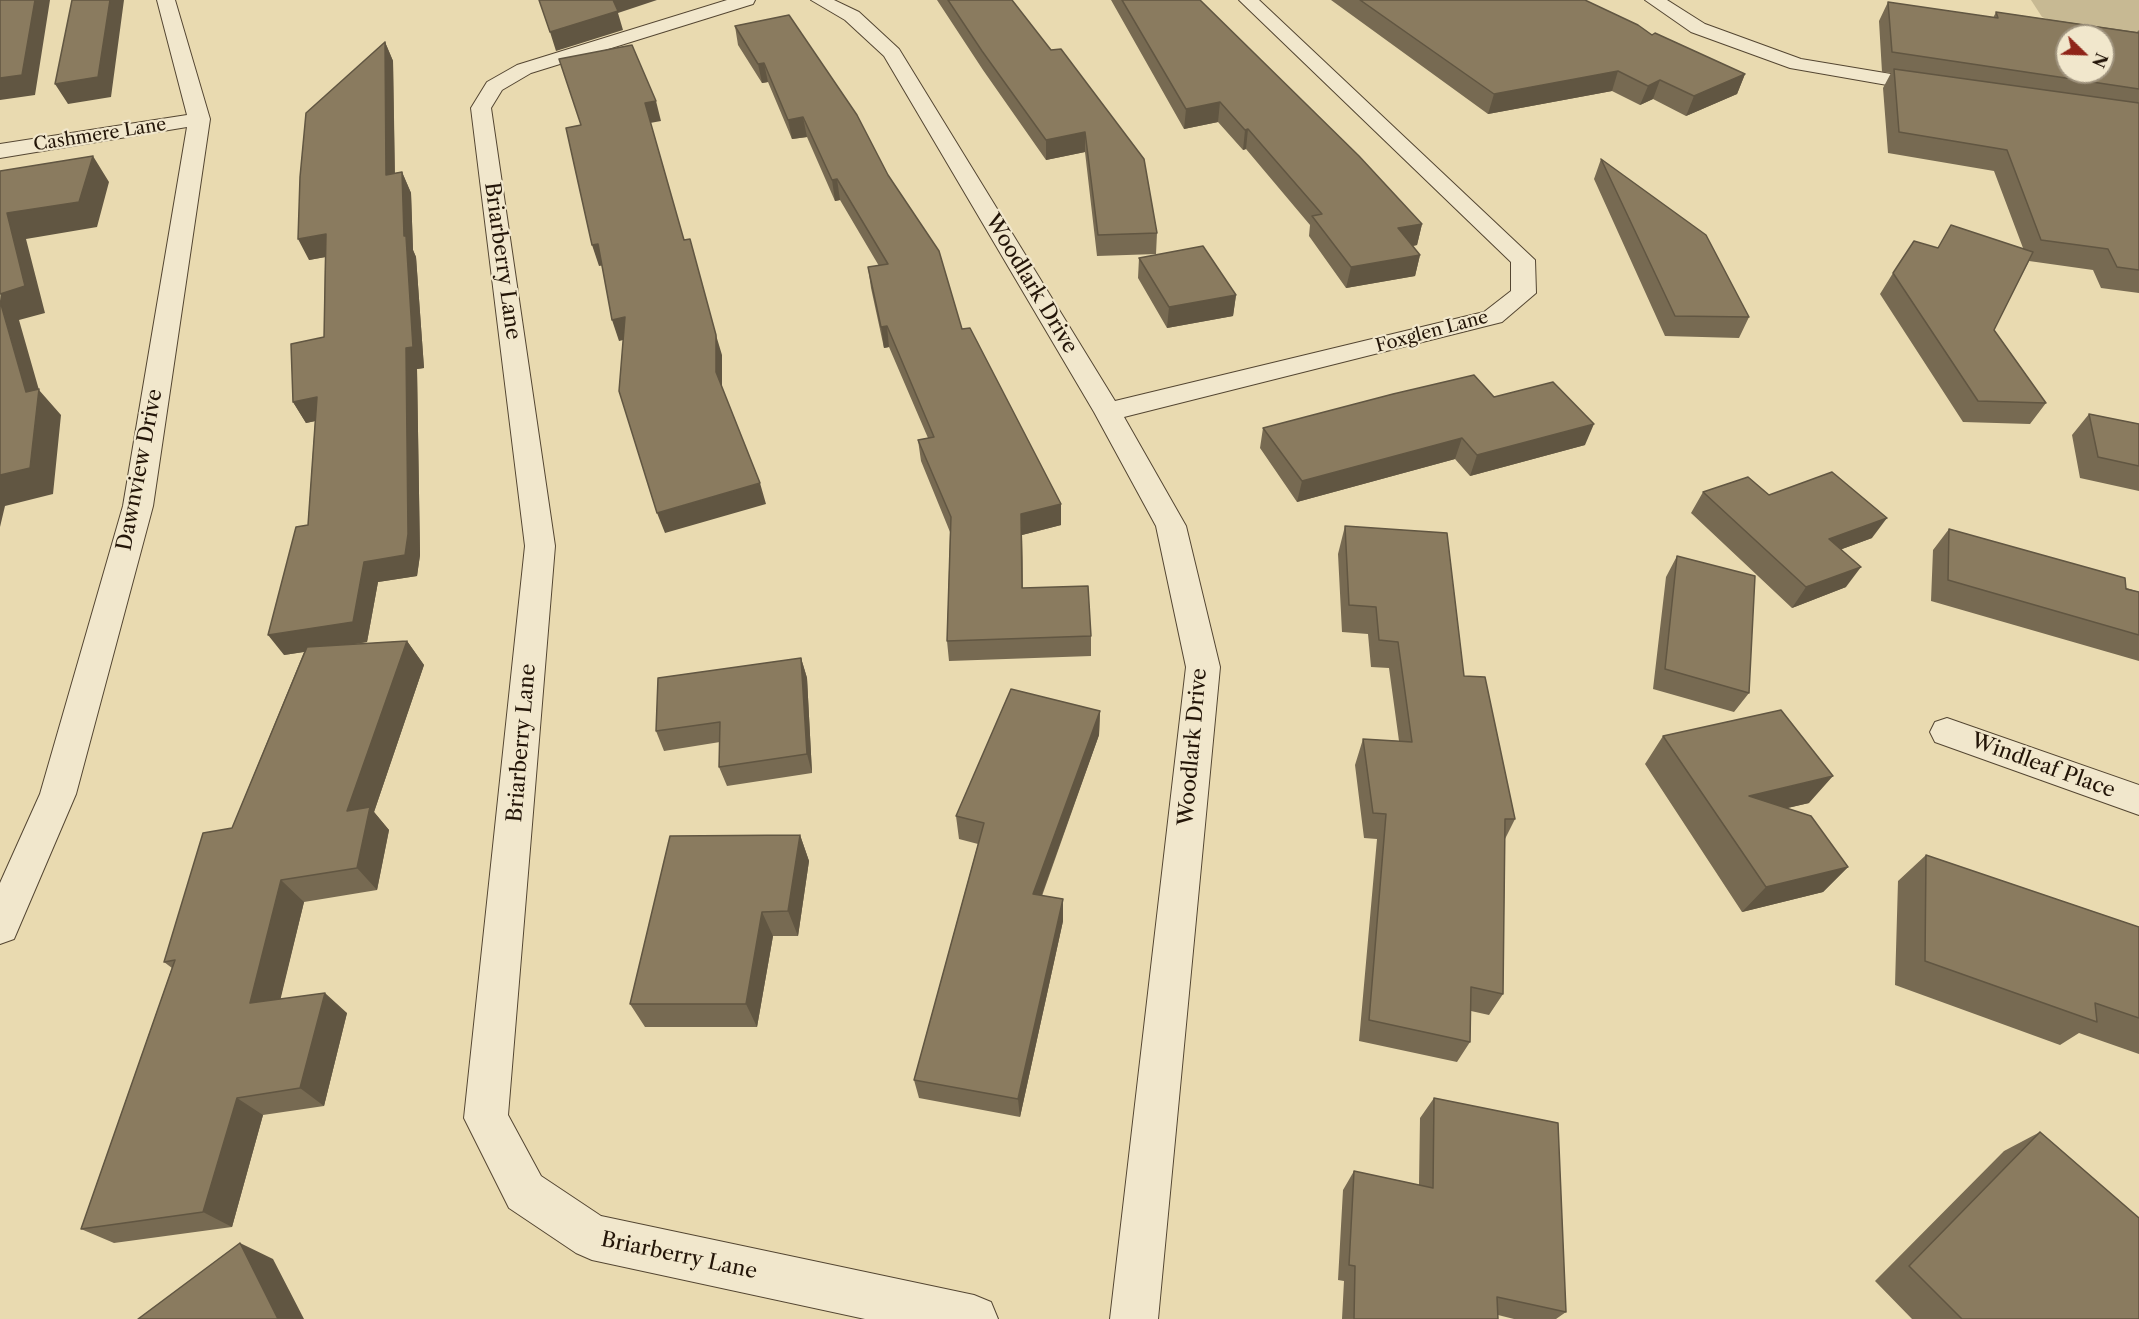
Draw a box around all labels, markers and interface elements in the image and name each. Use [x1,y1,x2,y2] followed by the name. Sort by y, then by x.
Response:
[2055,24,2115,84] north arrow
[2088,50,2112,71] text: N
[32,114,168,156] street label: Cashmere Lane
[478,181,526,341] street label: Briarberry Lane
[979,210,1083,358] street label: Woodlark Drive
[1373,307,1491,357] street label: Foxglen Lane
[112,387,168,553] street label: Dawnview Drive
[503,663,541,823] street label: Briarberry Lane
[1174,667,1212,827] street label: Woodlark Drive
[1968,728,2118,804] street label: Windleaf Place
[599,1227,759,1285] street label: Briarberry Lane

